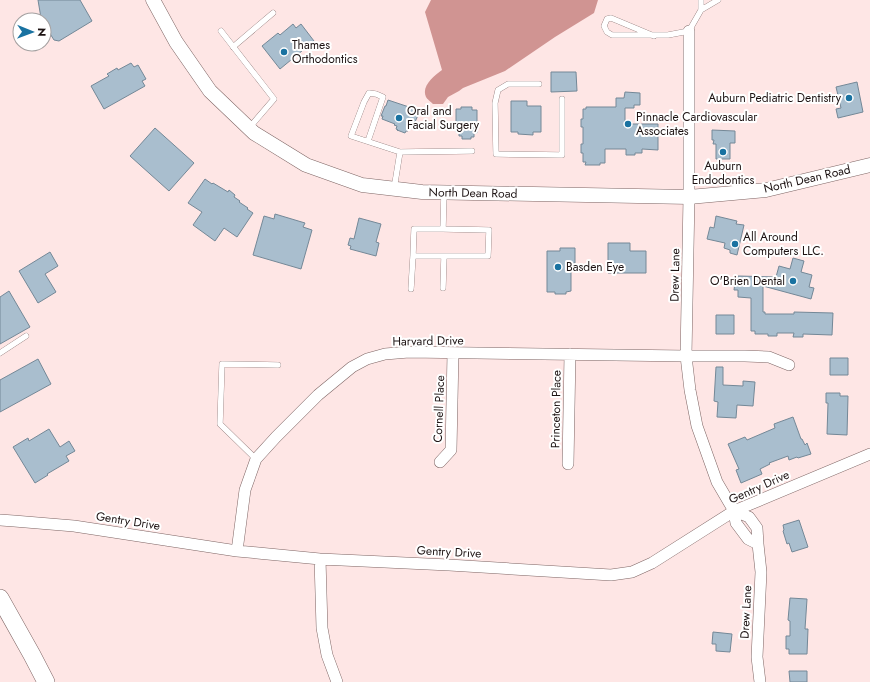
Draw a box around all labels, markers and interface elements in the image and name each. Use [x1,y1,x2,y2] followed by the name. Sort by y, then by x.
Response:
[12,12,52,52] north arrow
[34,28,50,37] text: N
[292,36,358,68] place label: Thames Orthodontics
[279,47,289,57] marker: Thames Orthodontics
[708,89,842,107] place label: Auburn Pediatric Dentistry
[844,93,854,103] marker: Auburn Pediatric Dentistry
[407,102,480,134] place label: Oral and Facial Surgery
[636,108,758,140] place label: Pinnacle Cardiovascular Associates
[394,113,404,123] marker: Oral and Facial Surgery
[623,119,633,129] marker: Pinnacle Cardiovascular Associates
[718,147,728,157] marker: Auburn Endodontics
[692,157,754,189] place label: Auburn Endodontics
[762,160,852,198] street label: North Dean Road
[429,183,517,203] street label: North Dean Road
[743,228,824,260] place label: All Around Computers LLC.
[730,239,740,249] marker: All Around Computers LLC.
[666,248,684,302] street label: Drew Lane
[566,258,624,276] place label: Basden Eye
[553,262,563,272] marker: Basden Eye
[710,272,785,290] place label: O'Brien Dental
[788,276,798,286] marker: O'Brien Dental
[392,331,464,351] street label: Harvard Drive
[546,370,566,448] street label: Princeton Place
[429,375,449,443] street label: Cornell Place
[726,466,792,508] street label: Gentry Drive
[95,507,161,535] street label: Gentry Drive
[416,541,482,563] street label: Gentry Drive
[736,585,756,639] street label: Drew Lane

